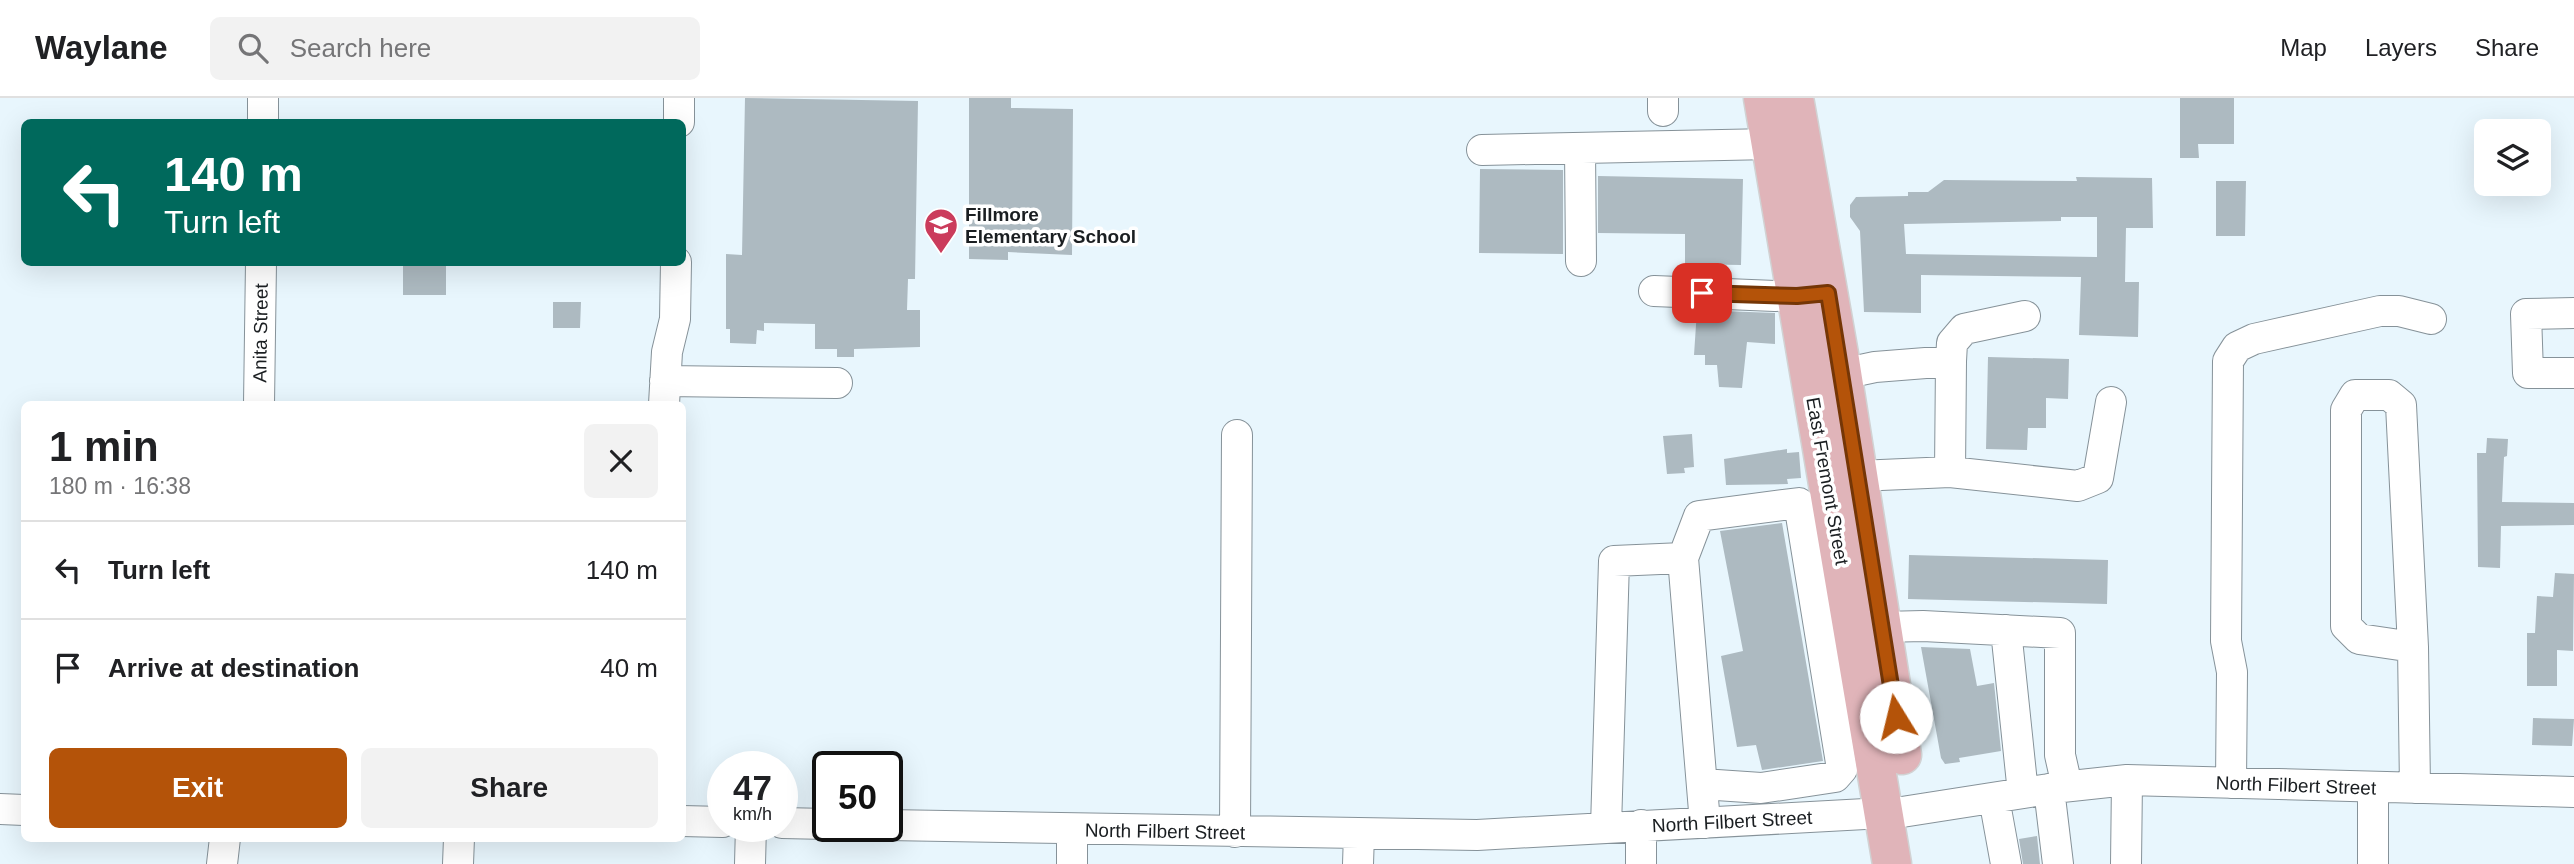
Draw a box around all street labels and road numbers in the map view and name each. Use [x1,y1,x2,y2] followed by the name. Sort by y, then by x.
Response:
[249,282,272,383] street label: Anita Street
[1802,396,1853,567] street label: East Fremont Street
[2215,772,2377,799] street label: North Filbert Street
[1651,807,1813,836] street label: North Filbert Street
[1085,820,1246,843] street label: North Filbert Street

